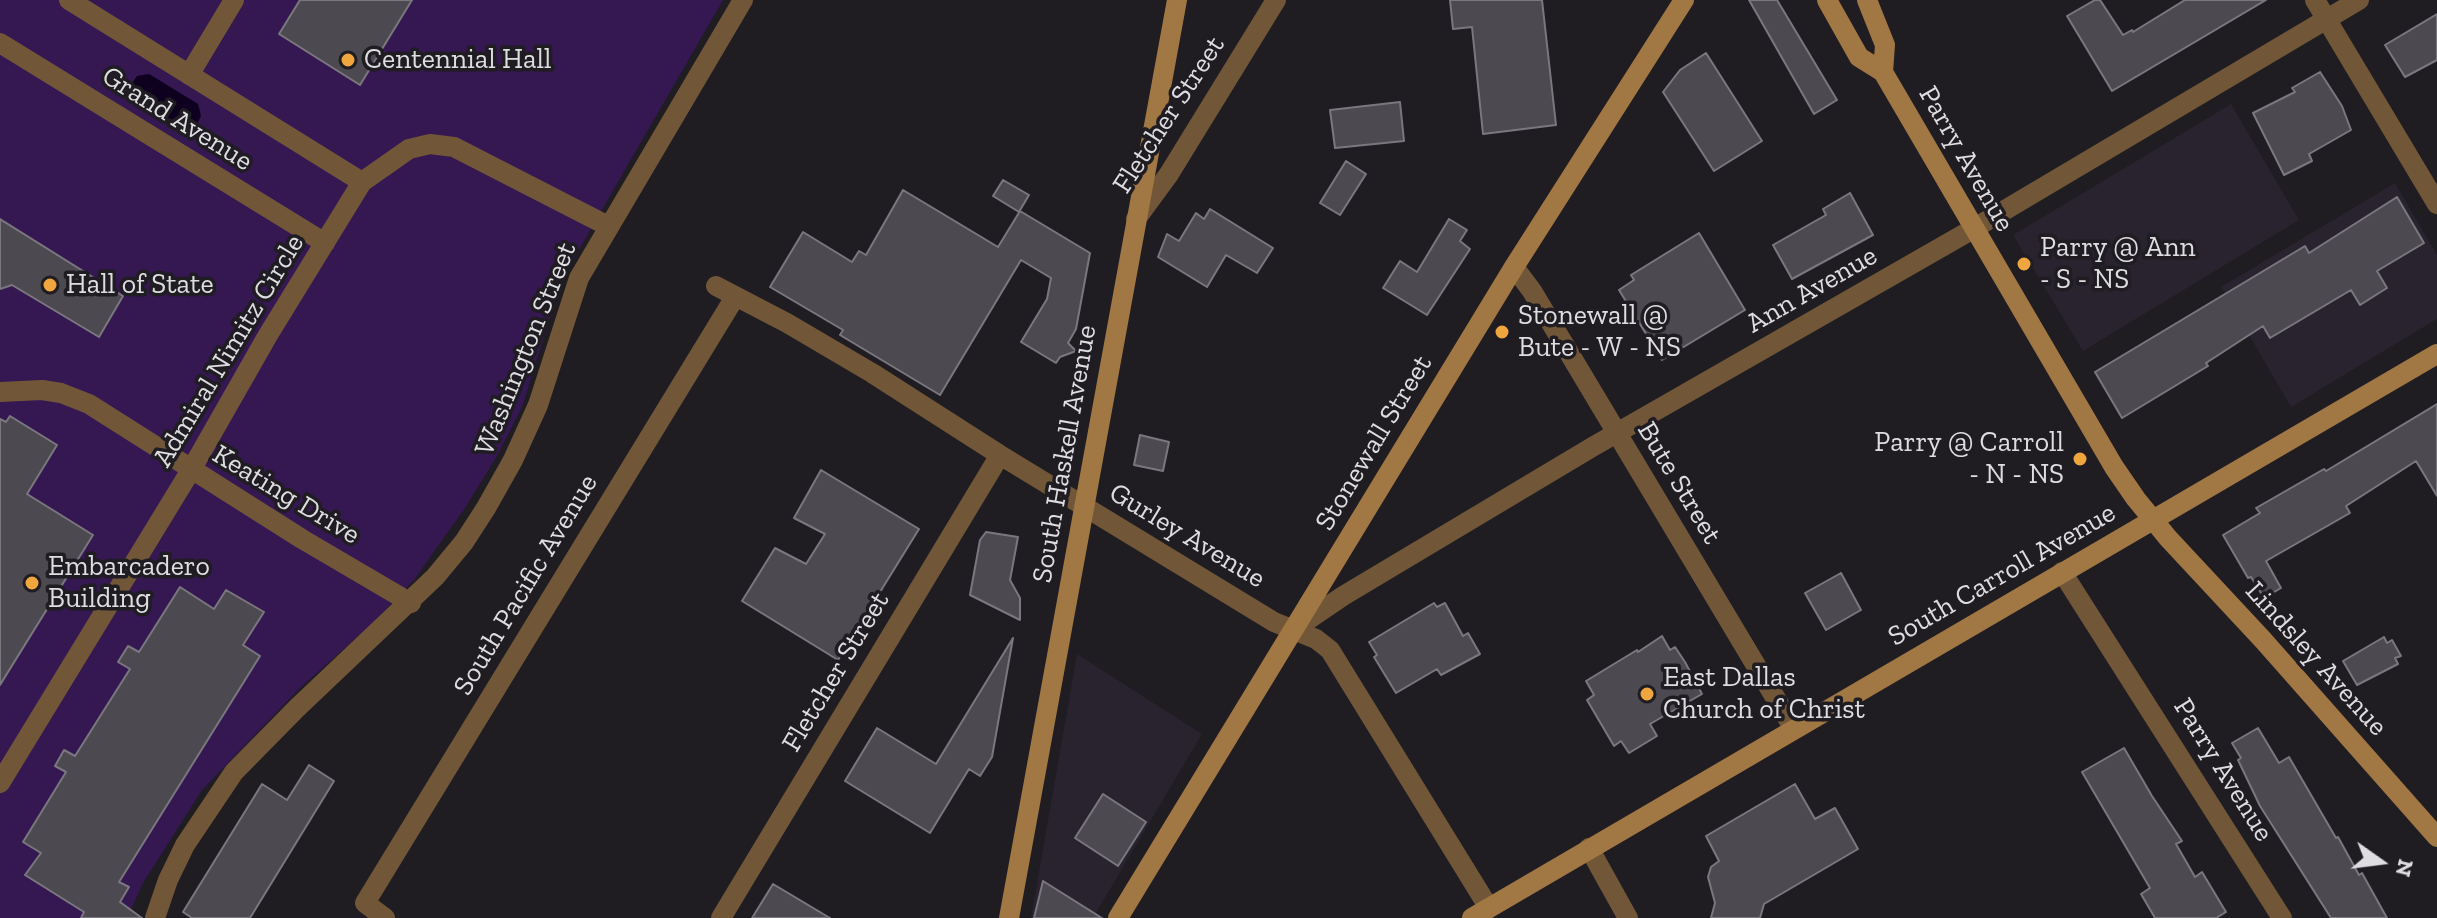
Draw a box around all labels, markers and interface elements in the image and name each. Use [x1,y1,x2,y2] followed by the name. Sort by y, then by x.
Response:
[1106,30,1232,200] street label: Fletcher Street
[364,43,551,77] place label: Centennial Hall
[339,51,357,69] marker: Centennial Hall
[96,59,258,179] street label: Grand Avenue
[1911,80,2021,238] street label: Parry Avenue
[146,229,312,473] street label: Admiral Nimitz Circle
[2040,231,2196,297] place label: Parry @ Ann - S - NS
[468,238,584,460] street label: Washington Street
[1741,239,1883,341] street label: Ann Avenue
[2015,255,2033,273] marker: Parry @ Ann - S - NS
[66,268,214,302] place label: Hall of State
[41,276,59,294] marker: Hall of State
[1518,299,1681,365] place label: Stonewall @ Bute - W - NS
[1026,322,1104,586] street label: South Haskell Avenue
[1493,323,1511,341] marker: Stonewall @ Bute - W - NS
[1308,349,1440,537] street label: Stonewall Street
[1629,416,1729,550] street label: Bute Street
[1874,426,2064,492] place label: Parry @ Carroll - N - NS
[206,438,366,552] street label: Keating Drive
[2071,450,2089,468] marker: Parry @ Carroll - N - NS
[447,469,605,701] street label: South Pacific Avenue
[1103,476,1271,596] street label: Gurley Avenue
[1882,496,2122,654] street label: South Carroll Avenue
[48,550,210,616] place label: Embarcadero Building
[23,574,41,592] marker: Embarcadero Building
[2238,575,2394,743] street label: Lindsley Avenue
[775,586,897,758] street label: Fletcher Street
[1663,661,1865,727] place label: East Dallas Church of Christ
[1638,685,1656,703] marker: East Dallas Church of Christ
[2166,692,2280,848] street label: Parry Avenue
[2341,822,2421,902] north arrow
[2390,857,2420,879] text: N

